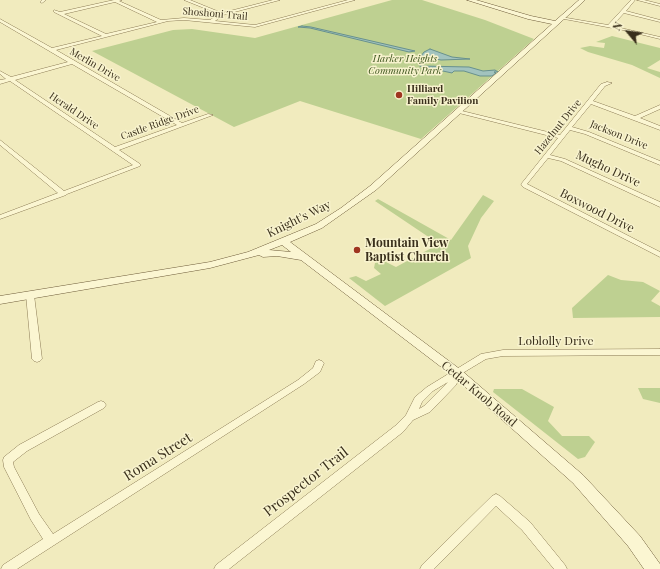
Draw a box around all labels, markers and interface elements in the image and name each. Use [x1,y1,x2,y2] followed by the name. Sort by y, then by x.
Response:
[182,5,248,23] street label: Shoshoni Trail
[608,12,648,52] north arrow
[609,19,626,33] text: N
[68,46,122,84] street label: Merlin Drive
[368,53,442,76] park label: Harker Heights Community Park
[407,83,478,106] place label: Hilliard Family Pavilion
[47,90,101,132] street label: Herald Drive
[394,90,404,100] marker: Hilliard Family Pavilion
[532,97,584,157] street label: Hazelnut Drive
[119,103,201,143] street label: Castle Ridge Drive
[588,118,650,152] street label: Jackson Drive
[573,148,643,190] street label: Mugho Drive
[557,186,637,236] street label: Boxwood Drive
[265,197,333,241] street label: Knight's Way
[365,236,449,264] place label: Mountain View Baptist Church
[352,245,362,255] marker: Mountain View Baptist Church
[518,334,594,348] street label: Loblolly Drive
[438,358,520,430] street label: Cedar Knob Road
[121,429,195,485] street label: Roma Street
[260,444,352,520] street label: Prospector Trail

